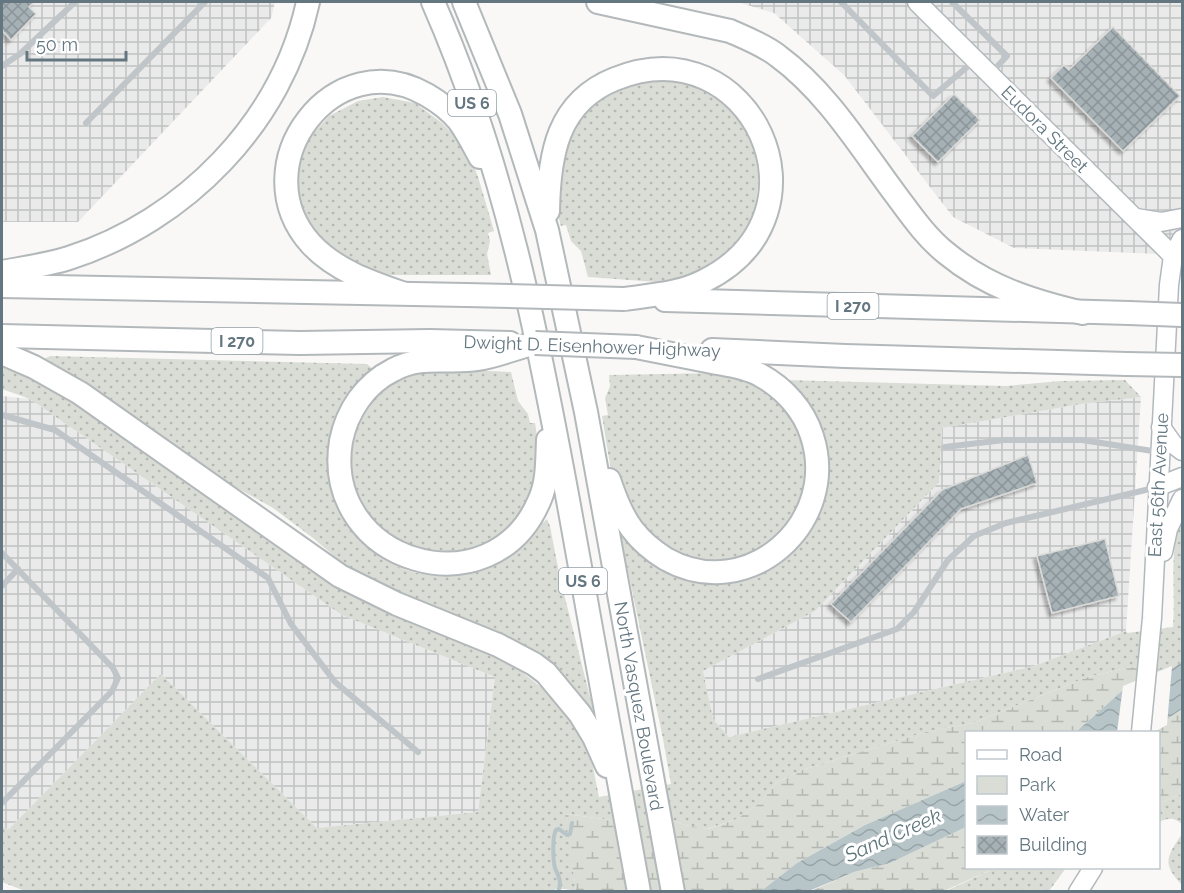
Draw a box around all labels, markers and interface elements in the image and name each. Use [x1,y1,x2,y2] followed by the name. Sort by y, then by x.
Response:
[27,24,126,62] scale bar
[36,34,78,55] text: 50 m
[997,81,1093,177] street label: Eudora Street
[448,90,496,116] road number: US 6
[828,293,878,319] road number: I 270
[212,328,262,354] road number: I 270
[463,331,721,361] street label: Dwight D. Eisenhower Highway
[1144,412,1172,558] street label: East 56th Avenue
[559,568,607,594] road number: US 6
[610,600,668,812] street label: North Vasquez Boulevard
[965,731,1160,869] legend
[1019,744,1062,765] text: Road
[1019,774,1056,795] text: Park
[840,803,945,867] water label: Sand Creek
[1019,804,1070,825] text: Water
[1019,834,1087,855] text: Building

